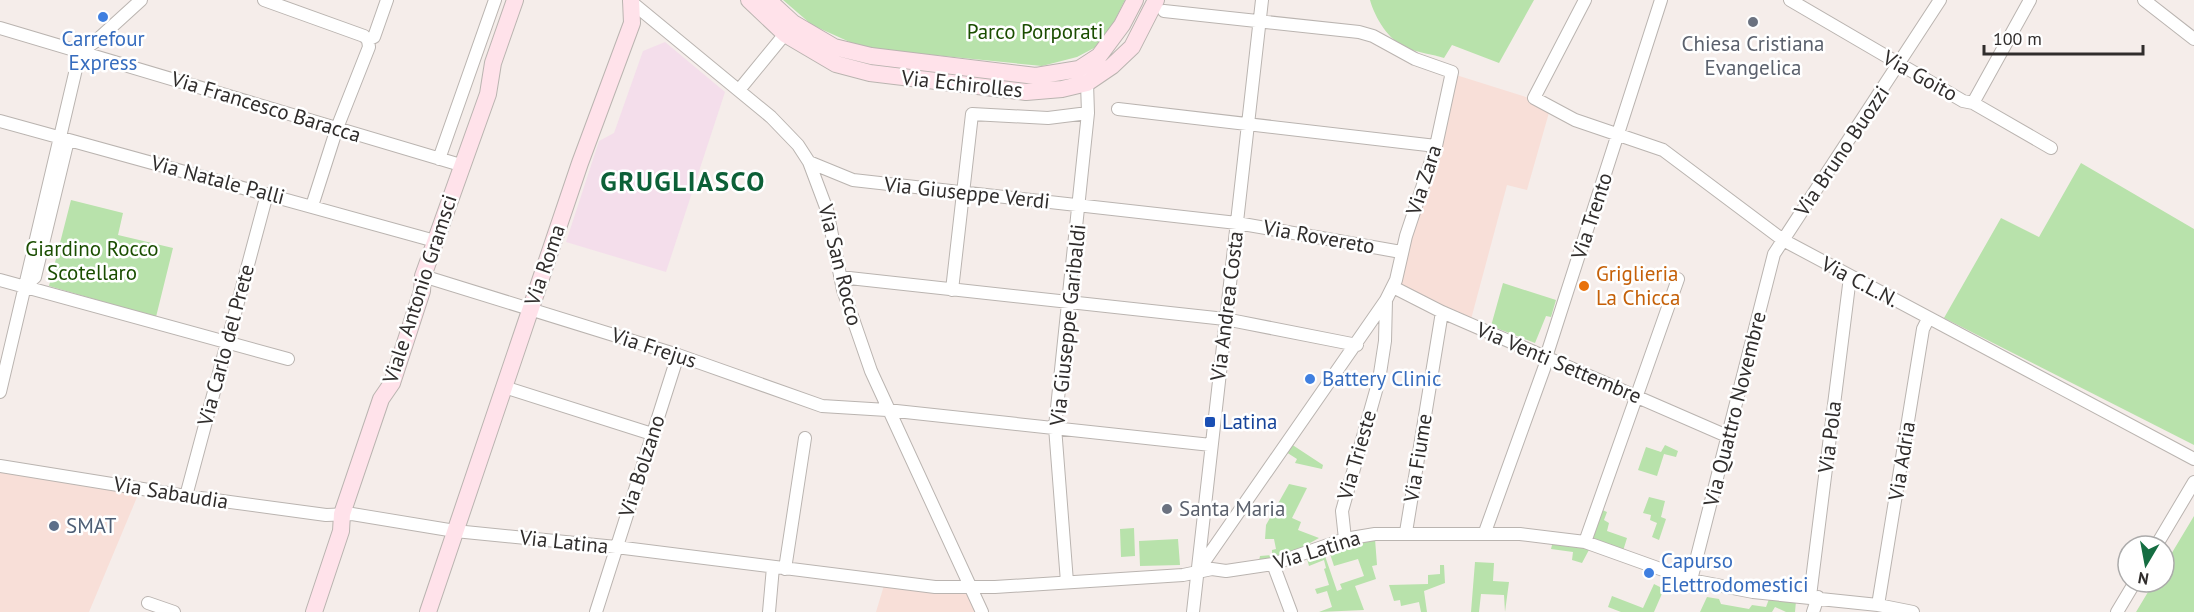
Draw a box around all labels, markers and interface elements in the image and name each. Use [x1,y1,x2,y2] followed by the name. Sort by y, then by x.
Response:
[96,10,110,24] marker: Carrefour Express
[1746,15,1760,29] marker: Chiesa Cristiana Evangelica
[967,18,1103,45] park label: Parco Porporati
[1984,18,2143,56] scale bar
[61,25,145,76] place label: Carrefour Express
[1993,27,2042,50] text: 100 m
[1682,30,1824,81] place label: Chiesa Cristiana Evangelica
[1877,44,1962,107] street label: Via Goito
[899,64,1024,103] street label: Via Echirolles
[167,65,364,148] street label: Via Francesco Baracca
[1787,80,1895,222] street label: Via Bruno Buozzi
[1399,141,1448,219] street label: Via Zara
[147,148,288,210] street label: Via Natale Palli
[600,164,766,198] district label: GRUGLIASCO
[1564,169,1618,264] street label: Via Trento
[882,170,1051,215] street label: Via Giuseppe Verdi
[376,191,463,388] street label: Viale Antonio Gramsci
[812,200,869,328] street label: Via San Rocco
[1260,213,1377,260] street label: Via Rovereto
[518,221,571,310] street label: Via Roma
[1043,223,1092,428] street label: Via Giuseppe Garibaldi
[1204,230,1249,383] street label: Via Andrea Costa
[25,235,159,286] park label: Giardino Rocco Scotellaro
[1816,249,1904,313] street label: Via C.L.N.
[1596,260,1680,311] place label: Griglieria La Chicca
[191,261,260,429] street label: Via Carlo del Prete
[1577,279,1591,293] marker: Griglieria La Chicca
[1697,309,1772,510] street label: Via Quattro Novembre
[1472,315,1646,410] street label: Via Venti Settembre
[607,321,700,374] street label: Via Frejus
[1322,365,1441,392] place label: Battery Clinic
[1303,372,1317,386] marker: Battery Clinic
[1812,399,1847,475] street label: Via Pola
[1331,407,1382,504] street label: Via Trieste
[1222,408,1278,435] place label: Latina
[612,411,671,521] street label: Via Bolzano
[1397,412,1438,505] street label: Via Fiume
[1203,415,1217,429] marker: Latina
[1882,419,1921,503] street label: Via Adria
[111,470,230,515] street label: Via Sabaudia
[1179,495,1285,522] place label: Santa Maria
[1160,502,1174,516] marker: Santa Maria
[66,512,117,539] place label: SMAT
[47,519,61,533] marker: SMAT
[517,523,610,560] street label: Via Latina
[1269,524,1363,576] street label: Via Latina
[2116,534,2176,594] north arrow
[1661,547,1809,598] place label: Capurso Elettrodomestici
[1642,566,1656,580] marker: Capurso Elettrodomestici
[2136,568,2150,590] text: N

